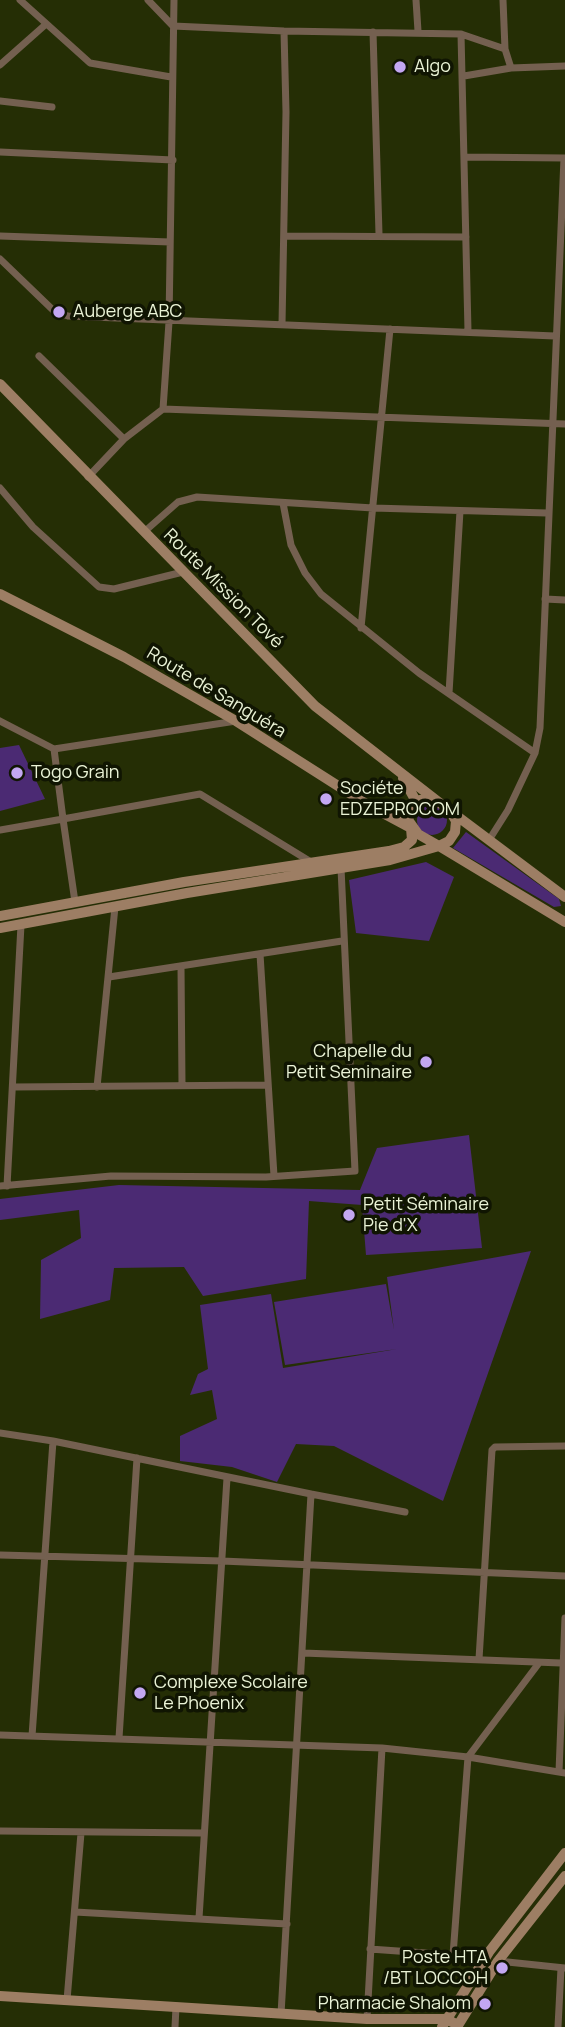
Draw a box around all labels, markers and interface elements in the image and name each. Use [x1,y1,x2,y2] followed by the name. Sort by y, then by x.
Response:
[414,56,451,78] place label: Algo
[392,59,408,75] marker: Algo
[73,301,182,323] place label: Auberge ABC
[51,304,67,320] marker: Auberge ABC
[159,525,287,653] street label: Route Mission Tové
[143,643,289,743] street label: Route de Sanguéra
[31,762,120,784] place label: Togo Grain
[9,765,25,781] marker: Togo Grain
[340,778,460,820] place label: Sociéte EDZEPROCOM
[318,791,334,807] marker: Sociéte EDZEPROCOM
[286,1041,412,1084] place label: Chapelle du Petit Seminaire
[418,1054,434,1070] marker: Chapelle du Petit Seminaire
[363,1194,489,1236] place label: Petit Séminaire Pie d'X
[341,1207,357,1223] marker: Petit Séminaire Pie d'X
[154,1672,308,1714] place label: Complexe Scolaire Le Phoenix
[132,1685,148,1701] marker: Complexe Scolaire Le Phoenix
[383,1947,488,1990] place label: Poste HTA /BT LOCCOH
[494,1960,510,1976] marker: Poste HTA /BT LOCCOH
[318,1993,471,2015] place label: Pharmacie Shalom
[477,1996,493,2012] marker: Pharmacie Shalom

